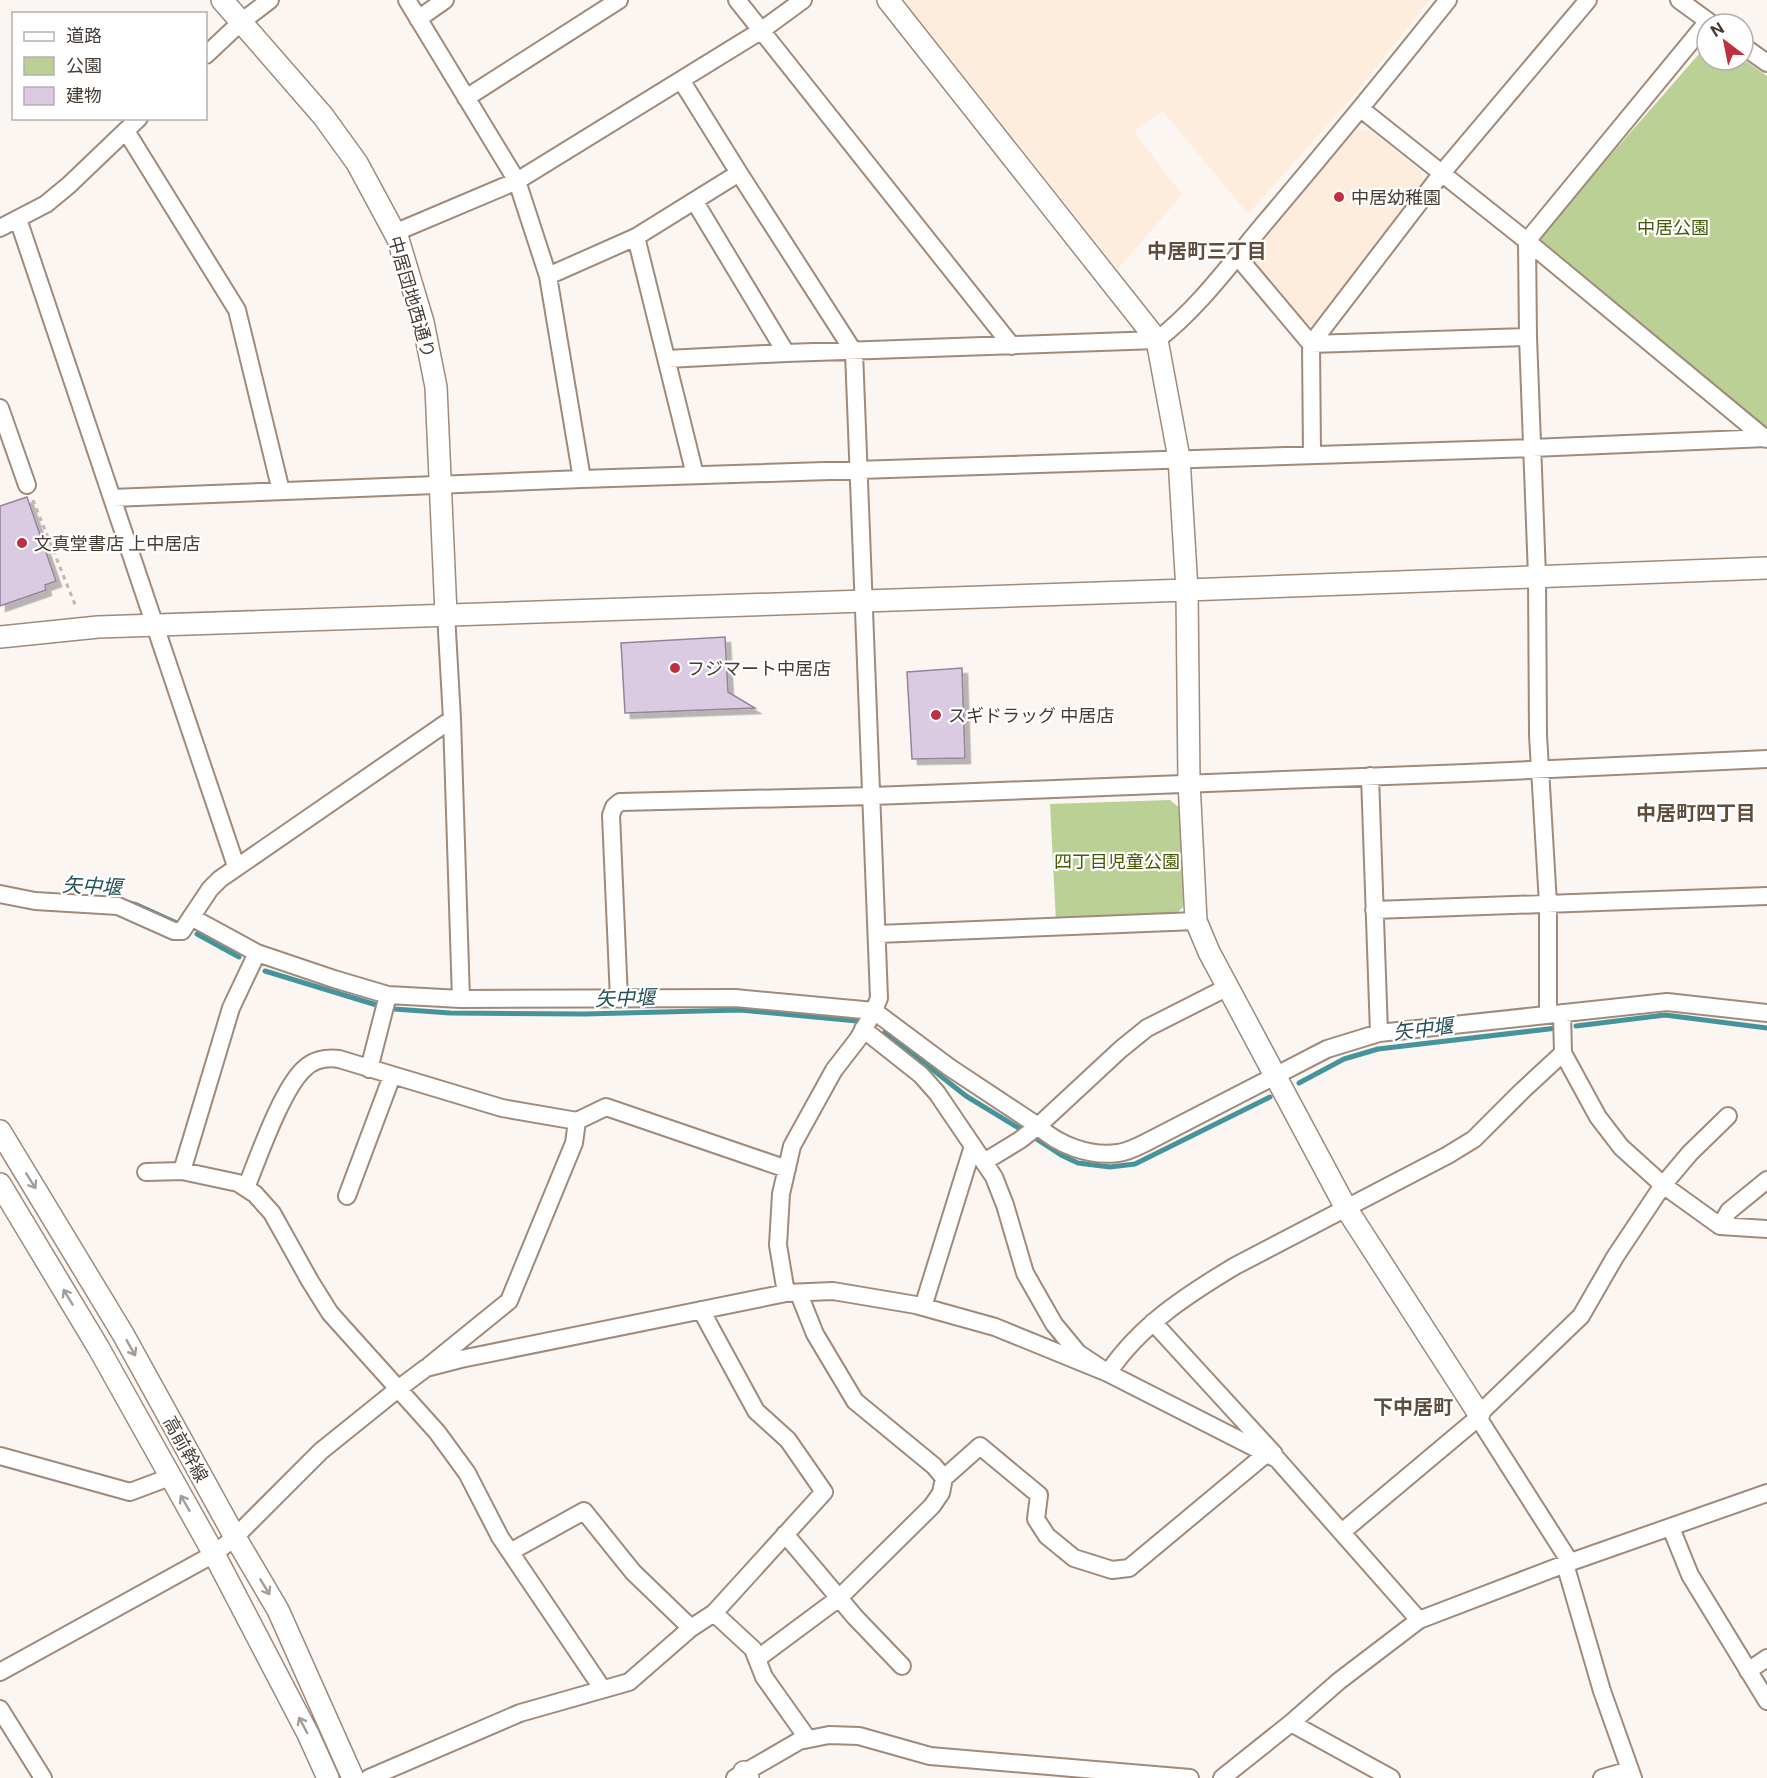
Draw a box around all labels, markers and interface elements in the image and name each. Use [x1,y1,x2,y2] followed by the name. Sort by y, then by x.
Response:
[12,12,207,120] legend
[1695,12,1755,72] north arrow
[1707,18,1728,41] text: N
[66,25,102,46] text: 道路
[66,55,102,76] text: 公園
[66,85,102,106] text: 建物
[1351,187,1441,208] place label: 中居幼稚園
[1332,190,1346,204] marker: 中居幼稚園
[1637,217,1709,238] park label: 中居公園
[385,234,439,360] street label: 中居団地西通り
[1147,239,1267,263] district label: 中居町三丁目
[34,533,200,554] place label: 文真堂書店 上中居店
[15,536,29,550] marker: 文真堂書店 上中居店
[687,658,831,679] place label: フジマート中居店
[668,661,682,675] marker: フジマート中居店
[948,705,1114,726] place label: スギドラッグ 中居店
[929,708,943,722] marker: スギドラッグ 中居店
[1636,801,1756,825] district label: 中居町四丁目
[1054,851,1180,872] park label: 四丁目児童公園
[61,872,127,900] water label: 矢中堰
[595,985,659,1011] water label: 矢中堰
[1392,1013,1458,1045] water label: 矢中堰
[25,1172,37,1189] one-way arrow
[62,1289,74,1306] one-way arrow
[125,1339,137,1356] one-way arrow
[1373,1395,1453,1419] district label: 下中居町
[159,1412,213,1486] street label: 高前幹線
[179,1495,191,1512] one-way arrow
[259,1578,271,1595] one-way arrow
[297,1717,308,1735] one-way arrow

